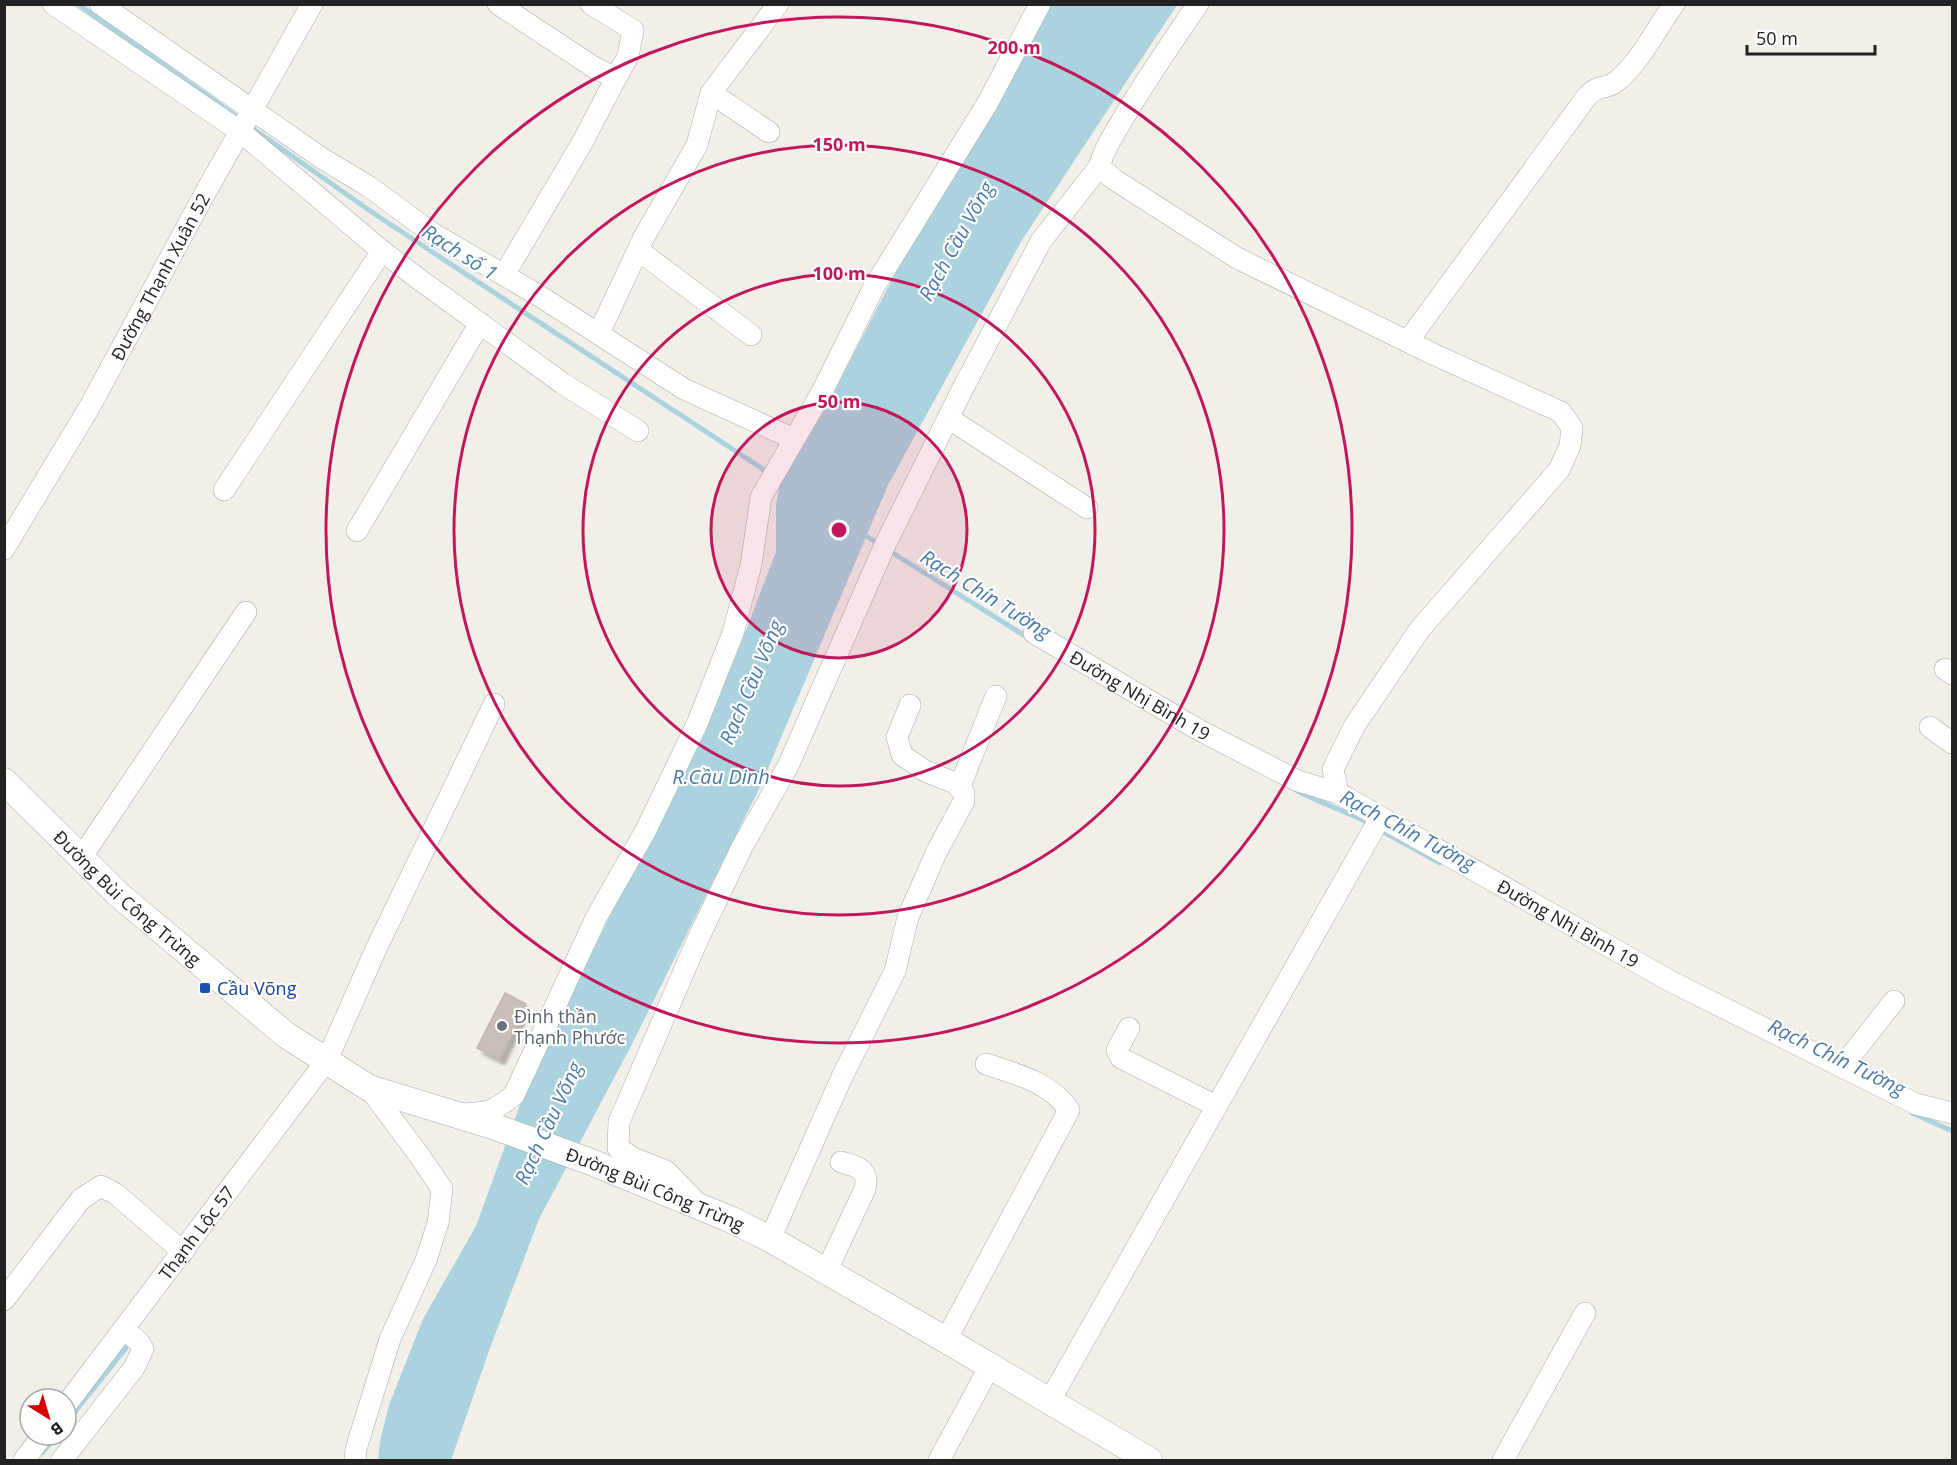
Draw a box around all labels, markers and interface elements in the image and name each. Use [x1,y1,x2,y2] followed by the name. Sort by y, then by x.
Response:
[1747,18,1874,56] scale bar
[1756,26,1798,50] text: 50 m
[987,35,1041,59] text: 200 m
[812,132,866,156] text: 150 m
[912,176,1000,305] water label: Rạch Cầu Võng
[105,189,215,365] street label: Đường Thạnh Xuân 52
[417,218,503,286] water label: Rạch số 1
[812,261,866,285] text: 100 m
[818,389,860,413] text: 50 m
[829,520,849,540] centre of rings
[916,543,1057,645] water label: Rạch Chín Tường
[713,615,790,748] water label: Rạch Cầu Võng
[1065,645,1214,746] street label: Đường Nhị Bình 19
[672,763,770,790] water label: R.Cầu Dinh
[1336,783,1481,877] water label: Rạch Chín Tường
[48,825,206,971] street label: Đường Bùi Công Trừng
[1493,874,1643,973] street label: Đường Nhị Bình 19
[217,976,297,1000] place label: Cầu Võng
[198,981,212,995] marker: Cầu Võng
[514,1004,625,1049] place label: Đình thần Thạnh Phước
[1764,1012,1911,1102] water label: Rạch Chín Tường
[495,1019,509,1033] marker: Đình thần Thạnh Phước
[508,1057,588,1189] water label: Rạch Cầu Võng
[562,1142,749,1237] street label: Đường Bùi Công Trừng
[153,1181,240,1285] street label: Thạnh Lộc 57
[18,1387,78,1447] north arrow
[46,1417,68,1441] text: B

